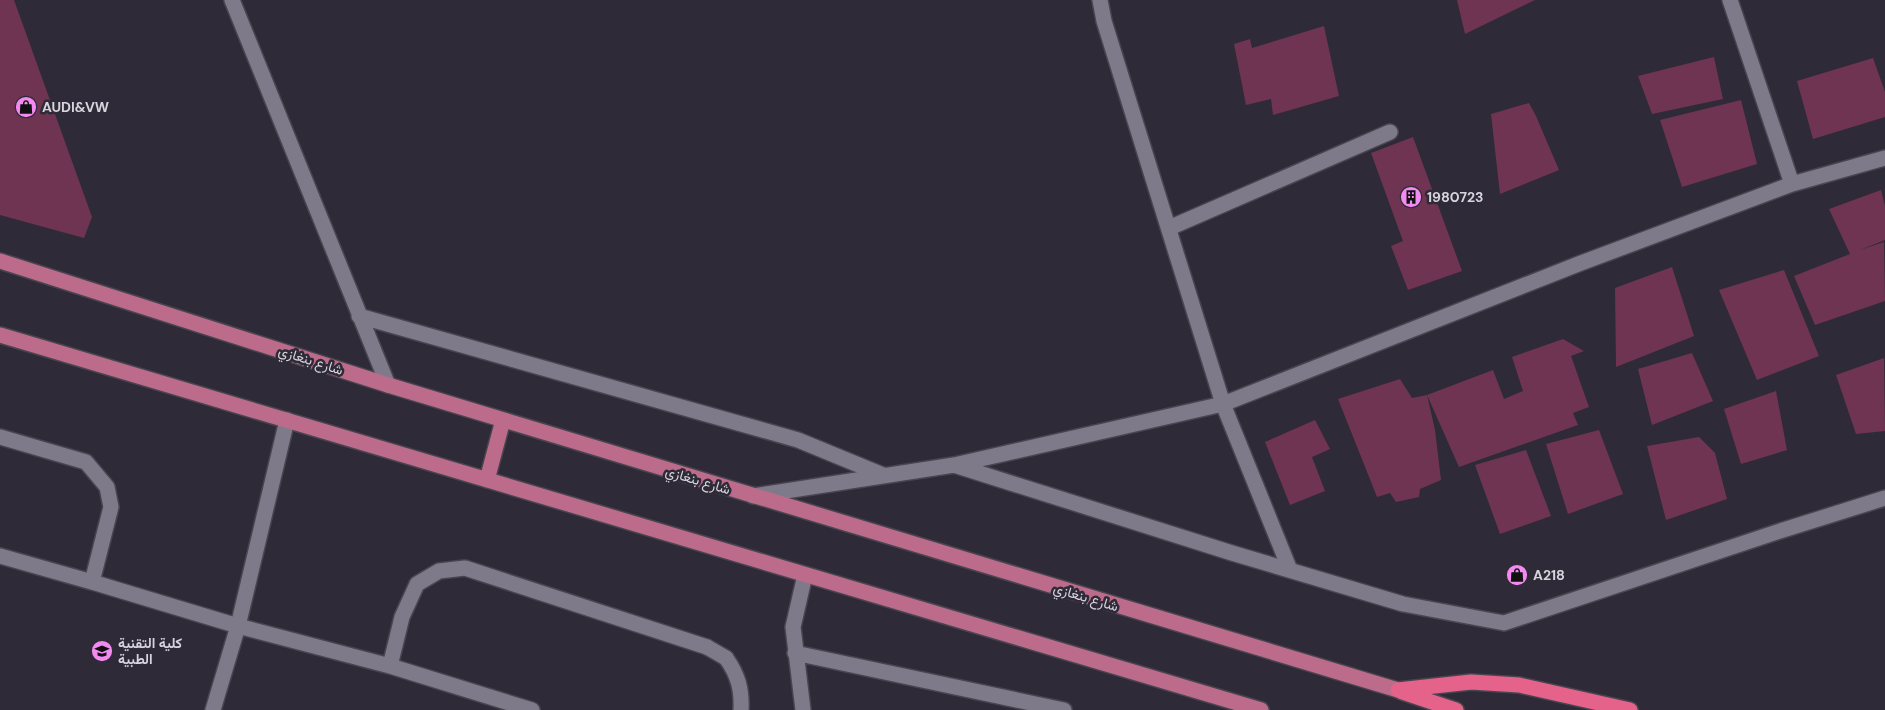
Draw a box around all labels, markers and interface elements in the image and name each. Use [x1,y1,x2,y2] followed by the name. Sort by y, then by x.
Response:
[14,95,38,119] shop icon: AUDI&VW
[42,98,109,116] place label: AUDI&VW
[1399,185,1423,209] building icon: 1980723
[1427,188,1483,206] place label: 1980723
[275,341,346,382] street label: شارع بنغازي
[662,462,733,501] street label: شارع بنغازي
[1505,563,1529,587] shop icon: A218
[1533,566,1565,584] place label: A218
[1050,579,1121,618] street label: شارع بنغازي
[118,634,182,668] place label: كلية التقنية الطبية
[90,639,114,663] school or university icon: كلية التقنية الطبية

